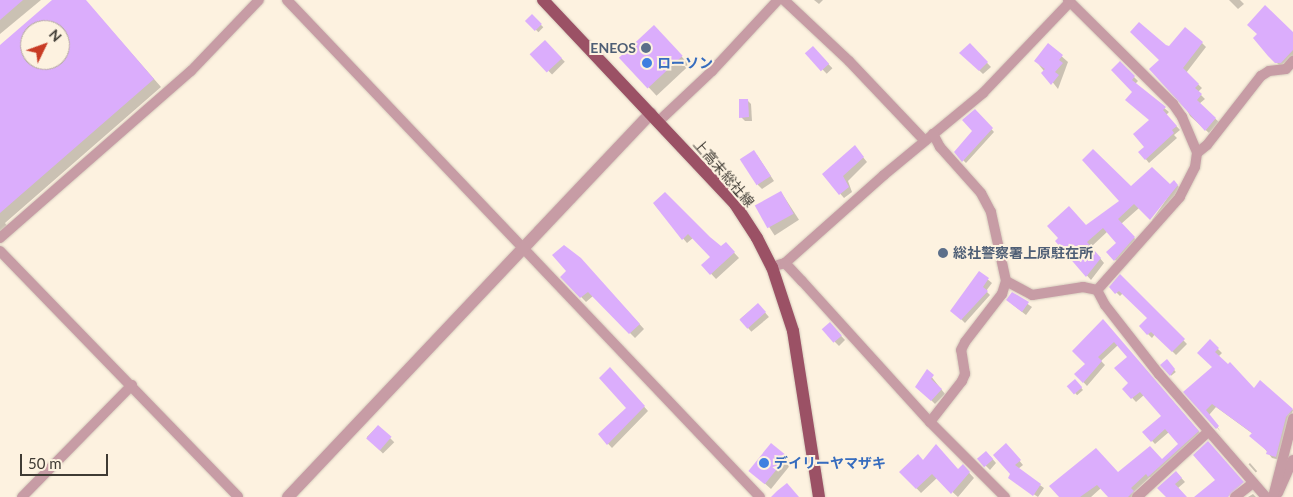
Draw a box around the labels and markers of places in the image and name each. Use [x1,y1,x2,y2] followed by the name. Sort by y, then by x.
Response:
[590,40,636,56] place label: ENEOS
[640,42,652,54] marker: ENEOS
[657,55,713,71] place label: ローソン
[641,57,653,69] marker: ローソン
[953,245,1093,261] place label: 総社警察署上原駐在所
[937,247,949,259] marker: 総社警察署上原駐在所
[774,455,886,471] place label: デイリーヤマザキ
[758,457,770,469] marker: デイリーヤマザキ

